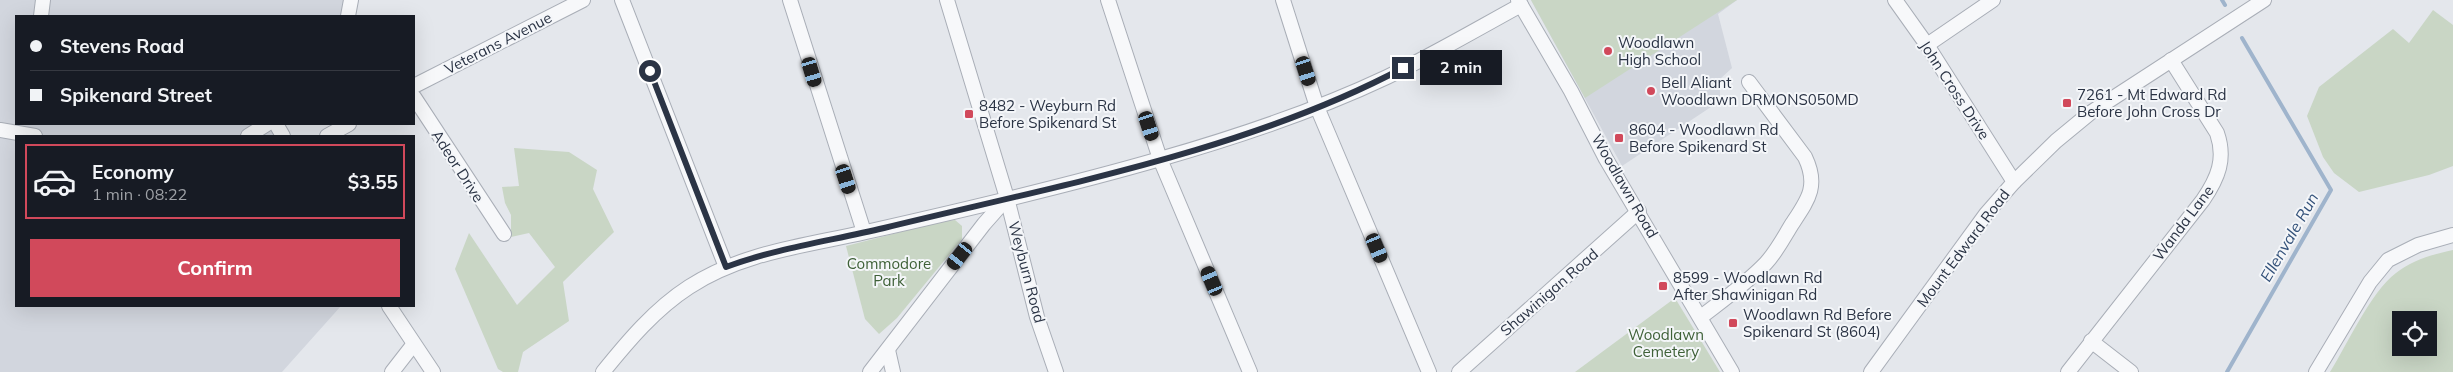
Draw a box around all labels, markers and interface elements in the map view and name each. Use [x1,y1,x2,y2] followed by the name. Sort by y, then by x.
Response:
[441,8,555,78] street label: Veterans Avenue
[1618,33,1701,69] place label: Woodlawn High School
[60,34,184,58] text: Stevens Road
[1916,37,1994,143] street label: John Cross Drive
[1602,45,1614,57] marker: Woodlawn High School
[1420,50,1503,86] callout: 2 min
[1294,54,1317,88] car
[800,55,823,89] car
[1392,57,1414,79] route end
[1440,57,1482,77] text: 2 min
[639,60,661,82] route start
[1661,73,1859,109] place label: Bell Aliant Woodlawn DRMONS050MD
[60,83,212,107] text: Spikenard Street
[1645,85,1657,97] marker: Bell Aliant Woodlawn DRMONS050MD
[2077,85,2226,121] place label: 7261 - Mt Edward Rd Before John Cross Dr
[979,96,1116,132] place label: 8482 - Weyburn Rd Before Spikenard St
[2061,97,2073,109] marker: 7261 - Mt Edward Rd Before John Cross Dr
[963,108,975,120] marker: 8482 - Weyburn Rd Before Spikenard St
[1137,109,1160,143] car
[1629,120,1779,156] place label: 8604 - Woodlawn Rd Before Spikenard St
[428,126,488,206] street label: Adeor Drive
[1588,131,1662,241] street label: Woodlawn Road
[1613,132,1625,144] marker: 8604 - Woodlawn Rd Before Spikenard St
[32,159,77,204] icon: car
[92,160,174,184] text: Economy
[834,162,857,196] car
[348,170,398,194] text: $3.55
[2148,181,2218,265] street label: Wanda Lane
[92,184,187,204] text: 1 min · 08:22
[1912,185,2014,311] street label: Mount Edward Road
[2256,189,2322,285] water label: Ellenvale Run
[1004,219,1050,325] street label: Weyburn Road
[1364,231,1389,265] car
[30,239,400,297] button: Confirm
[944,240,975,272] car
[1496,244,1602,340] street label: Shawinigan Road
[847,254,931,290] park label: Commodore Park
[1199,264,1224,298] car
[1673,268,1823,304] place label: 8599 - Woodlawn Rd After Shawinigan Rd
[1657,280,1669,292] marker: 8599 - Woodlawn Rd After Shawinigan Rd
[1743,305,1892,341] place label: Woodlawn Rd Before Spikenard St (8604)
[2392,311,2437,356] map controls
[2392,311,2437,356] button: locate
[1727,317,1739,329] marker: Woodlawn Rd Before Spikenard St (8604)
[1628,325,1704,361] park label: Woodlawn Cemetery

